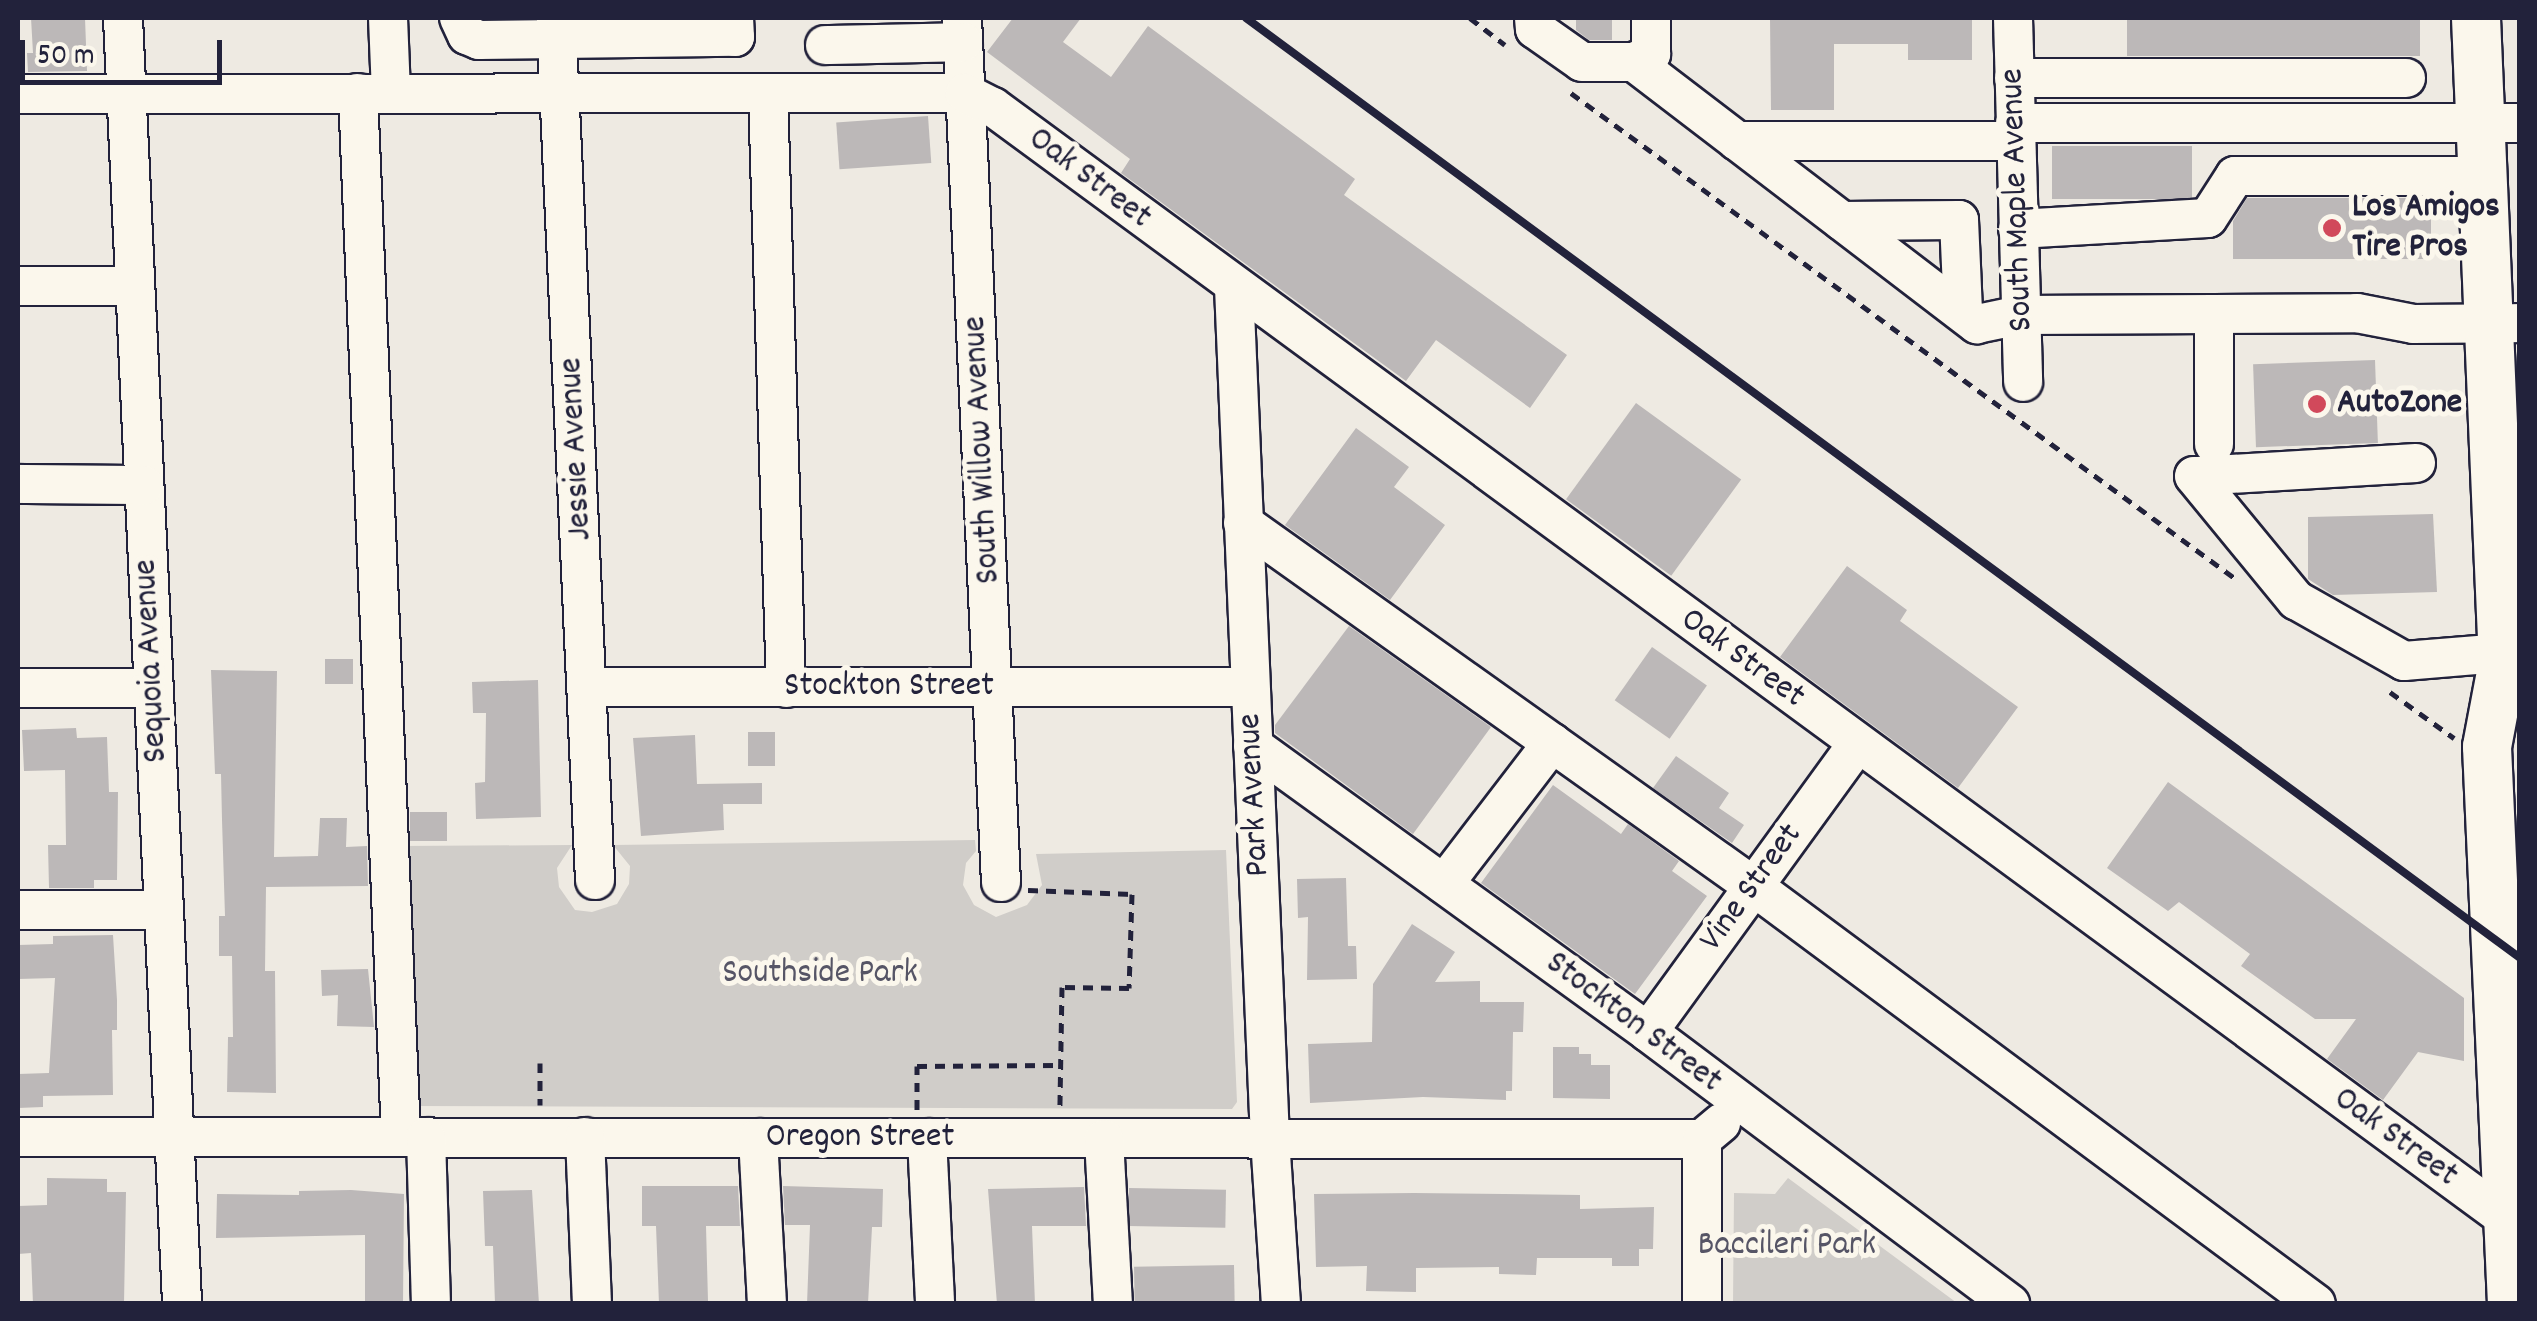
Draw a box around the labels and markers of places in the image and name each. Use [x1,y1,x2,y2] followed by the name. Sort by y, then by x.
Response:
[2352,187,2500,269] place label: Los Amigos Tire Pros
[2321,217,2343,239] marker: Los Amigos Tire Pros
[2337,383,2462,425] place label: AutoZone
[2306,393,2328,415] marker: AutoZone

